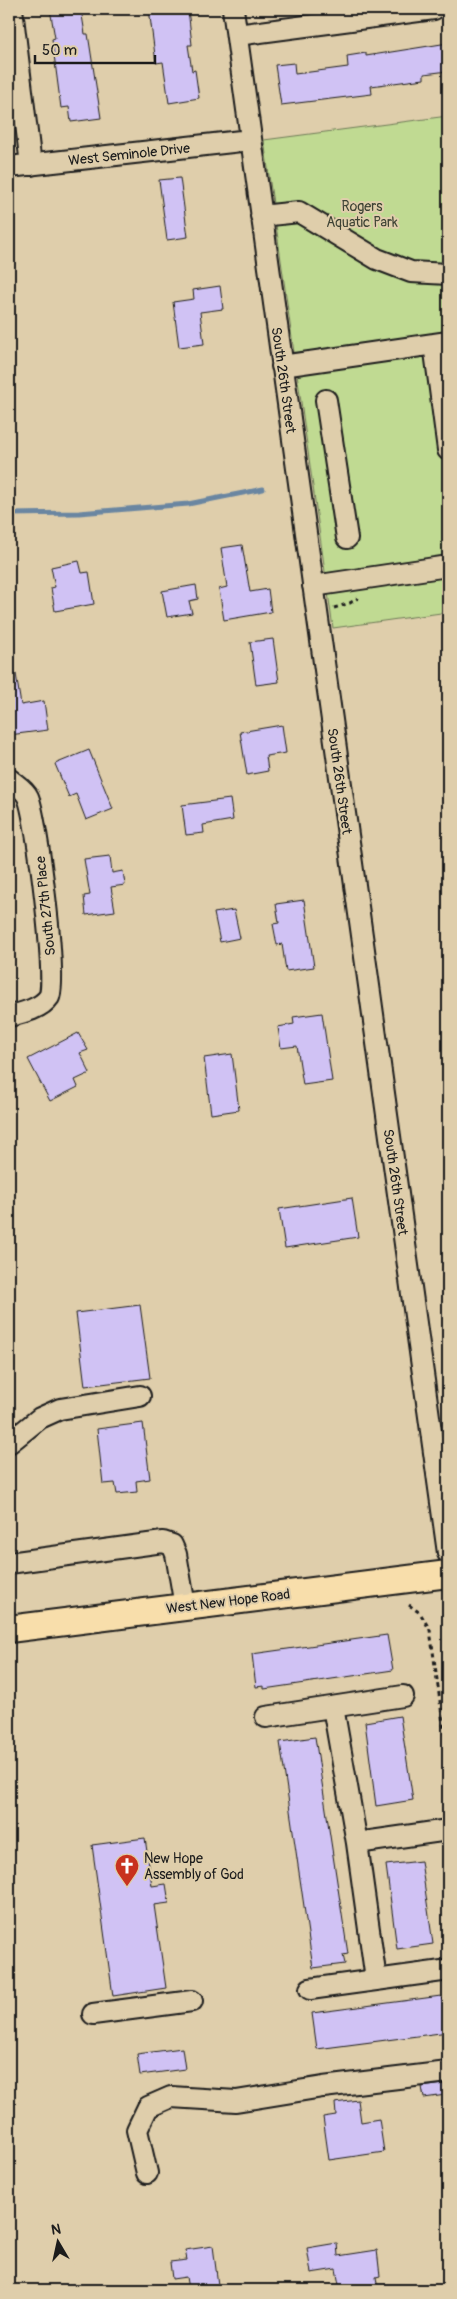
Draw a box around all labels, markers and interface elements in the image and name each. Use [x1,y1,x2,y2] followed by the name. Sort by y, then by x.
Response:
[35,32,155,64] scale bar
[42,41,77,60] text: 50 m
[67,140,191,169] street label: West Seminole Drive
[326,198,398,231] park label: Rogers Aquatic Park
[268,326,299,435] street label: South 26th Street
[324,727,355,836] street label: South 26th Street
[32,855,59,957] street label: South 27th Place
[380,1128,411,1237] street label: South 26th Street
[165,1585,291,1618] street label: West New Hope Road
[144,1850,244,1883] place label: New Hope Assembly of God
[114,1853,140,1887] church icon: New Hope Assembly of God
[32,2216,82,2266] north arrow
[50,2221,62,2239] text: N

